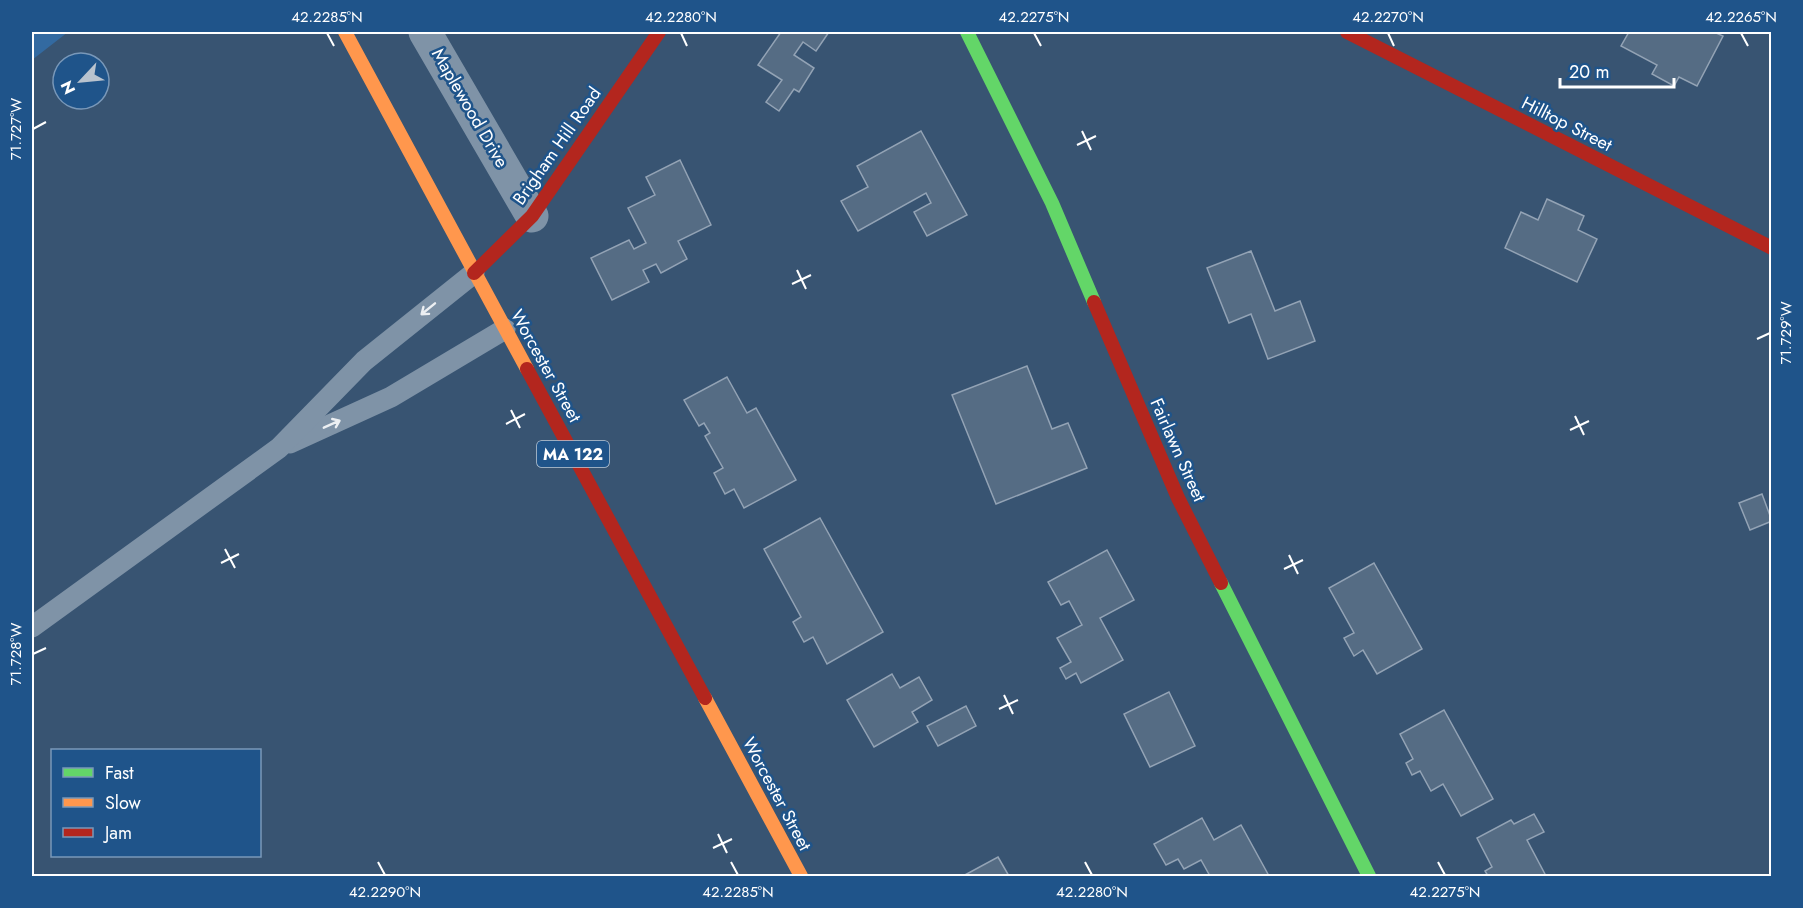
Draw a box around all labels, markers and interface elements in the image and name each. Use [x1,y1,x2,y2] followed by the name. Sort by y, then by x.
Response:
[291,6,363,28] text: 42.2285°N
[645,6,717,28] text: 42.2280°N
[999,6,1069,28] text: 42.2275°N
[1352,6,1424,28] text: 42.2270°N
[1705,6,1777,28] text: 42.2265°N
[425,44,515,172] street label: Maplewood Drive
[51,51,111,111] north arrow
[1560,51,1674,89] scale bar
[1569,59,1609,85] text: 20 m
[55,77,81,98] text: N
[507,82,607,210] street label: Brigham Hill Road
[1517,90,1617,158] street label: Hilltop Street
[5,98,27,160] text: 71.727°W
[1775,301,1797,365] text: 71.729°W
[421,303,437,316] one-way arrow
[504,305,588,428] street label: Worcester Street
[1144,394,1213,506] street label: Fairlawn Street
[323,418,341,429] one-way arrow
[537,441,609,467] road number: MA 122
[5,622,27,685] text: 71.728°W
[736,733,818,856] street label: Worcester Street
[51,749,261,857] legend
[105,760,134,786] text: Fast
[105,790,142,816] text: Slow
[103,820,132,846] text: Jam
[349,881,421,903] text: 42.2290°N
[702,881,774,903] text: 42.2285°N
[1056,881,1128,903] text: 42.2280°N
[1410,881,1480,903] text: 42.2275°N

